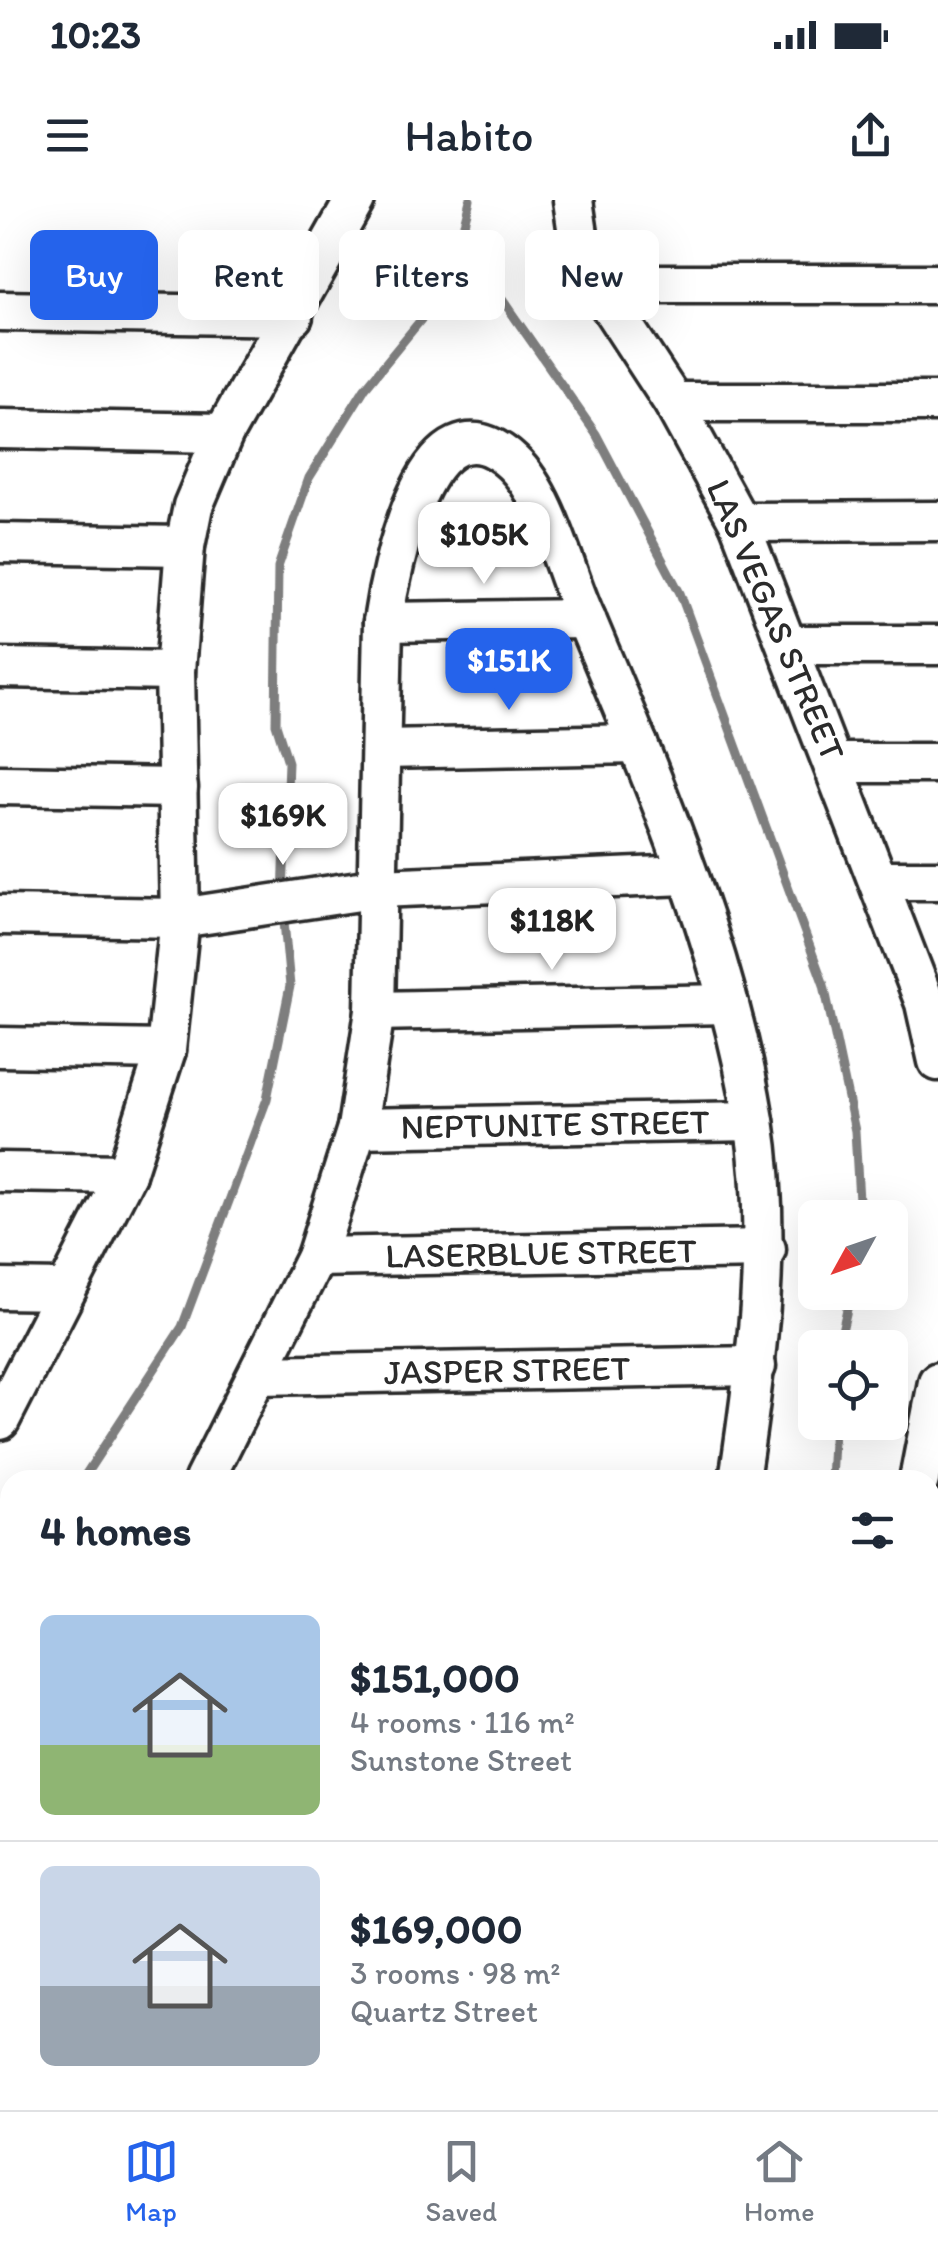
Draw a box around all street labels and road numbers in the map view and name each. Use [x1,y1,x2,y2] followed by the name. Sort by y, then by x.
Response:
[698,473,854,767] street label: LAS VEGAS STREET
[400,1100,710,1148] street label: NEPTUNITE STREET
[385,1229,697,1277] street label: LASERBLUE STREET
[383,1347,631,1393] street label: JASPER STREET

